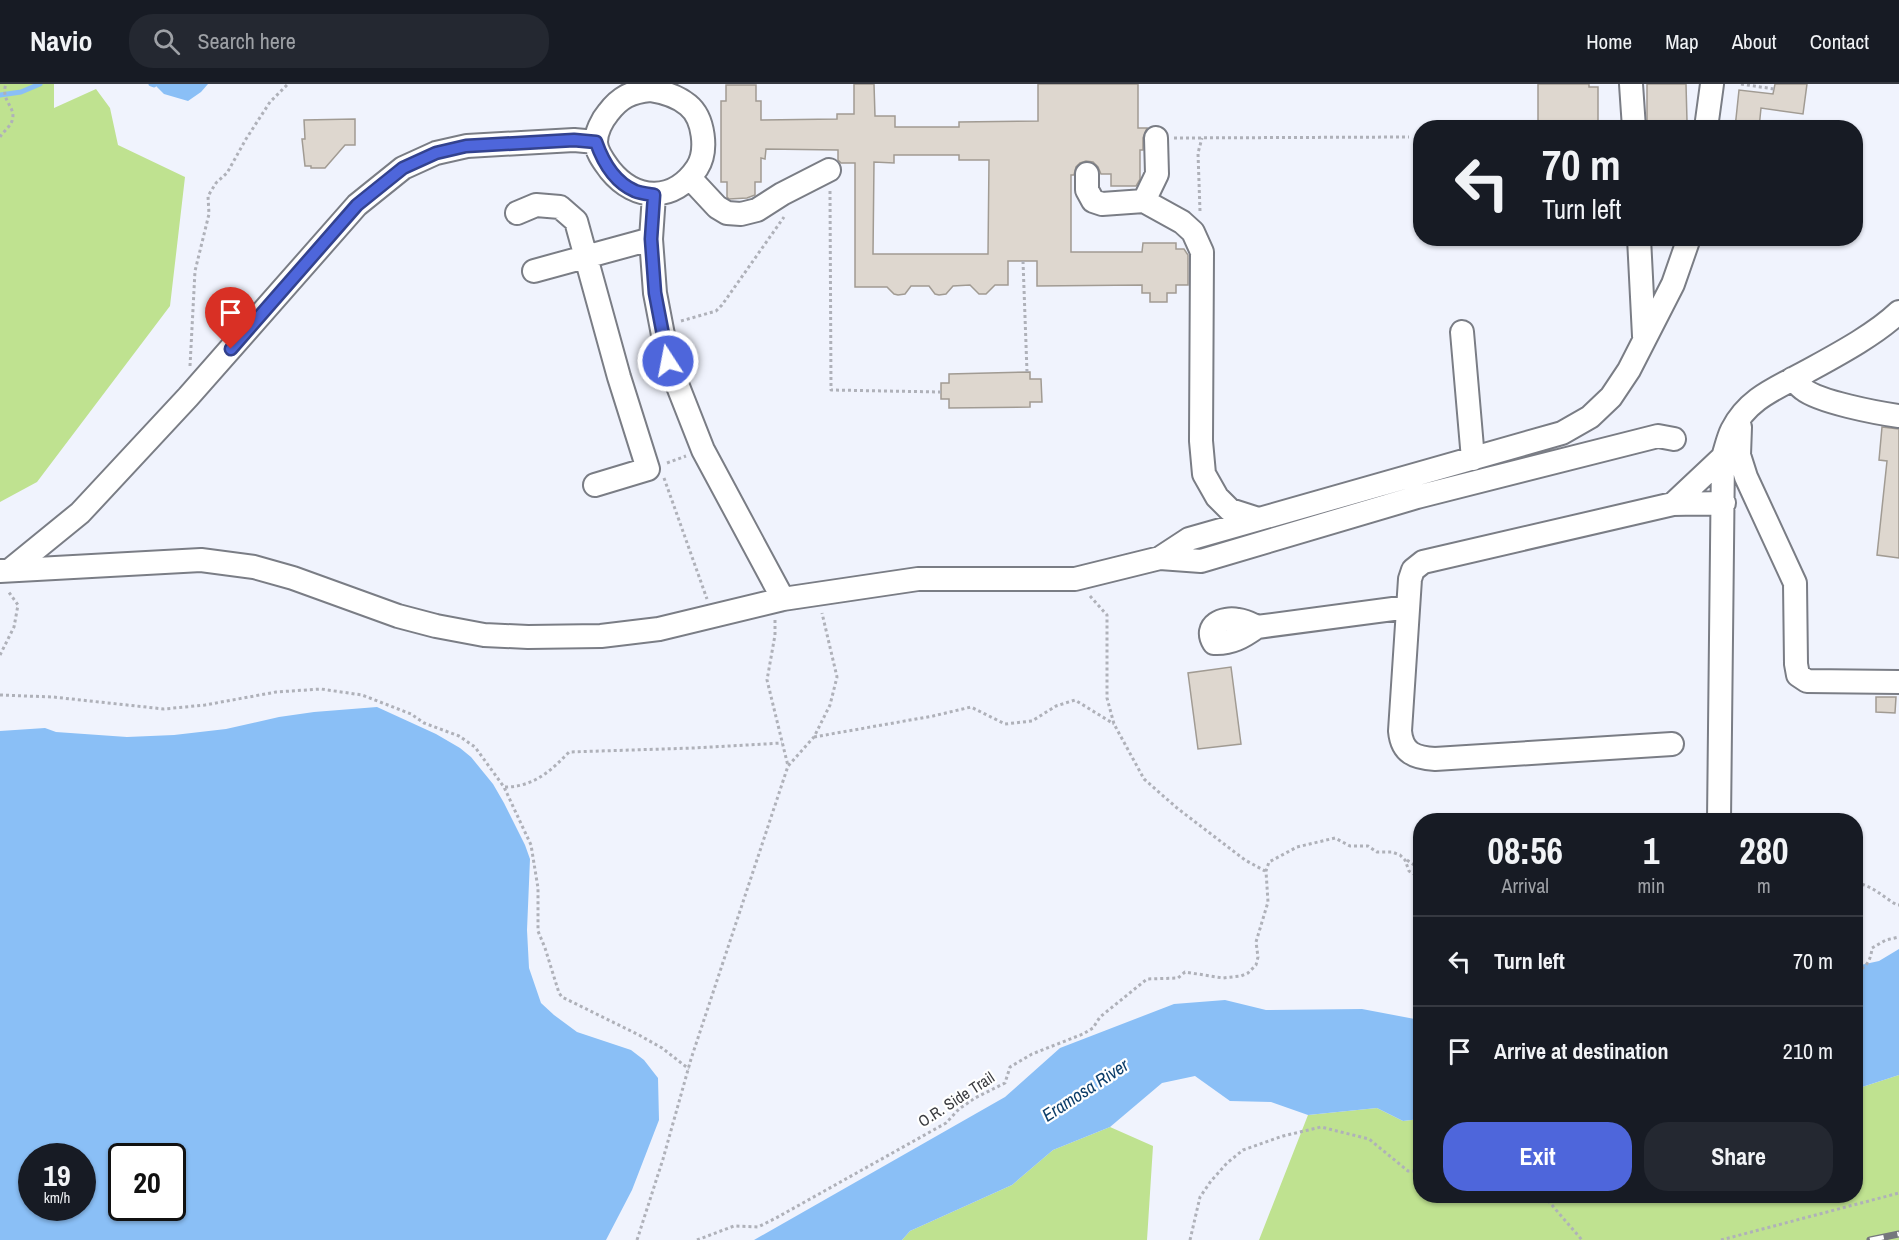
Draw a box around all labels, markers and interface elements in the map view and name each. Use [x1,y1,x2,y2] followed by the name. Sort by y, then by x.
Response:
[129,14,549,68] search box
[30,22,93,60] text: Navio
[150,25,183,58] icon: search
[198,26,296,56] text: Search here
[1586,27,1632,56] text: Home
[1665,27,1699,56] text: Map
[1732,27,1777,56] text: About
[1810,27,1869,56] text: Contact
[1542,137,1621,193] text: 70 m
[1443,144,1521,222] icon: left
[1542,191,1621,227] text: Turn left
[205,287,256,349] pin
[214,296,247,329] icon: arrive
[636,329,700,393] position arrow
[1487,827,1563,875] text: 08:56
[1643,827,1659,875] text: 1
[1739,827,1789,875] text: 280
[1502,872,1549,899] text: Arrival
[1637,872,1665,899] text: min
[1757,872,1771,899] text: m
[1443,945,1476,978] icon: left
[1494,946,1565,976] text: Turn left
[1793,946,1833,976] text: 70 m
[1443,1035,1476,1068] icon: arrive
[1494,1036,1668,1066] text: Arrive at destination
[1783,1036,1833,1066] text: 210 m
[1037,1052,1134,1127] water label: Eramosa River
[914,1066,998,1132] street label: O.R. Side Trail
[1443,1122,1632,1191] button: Exit
[1644,1122,1833,1191] button: Share
[108,1143,186,1221] speed limit sign: 20
[43,1155,71,1195] text: 19
[44,1187,70,1208] text: km/h

